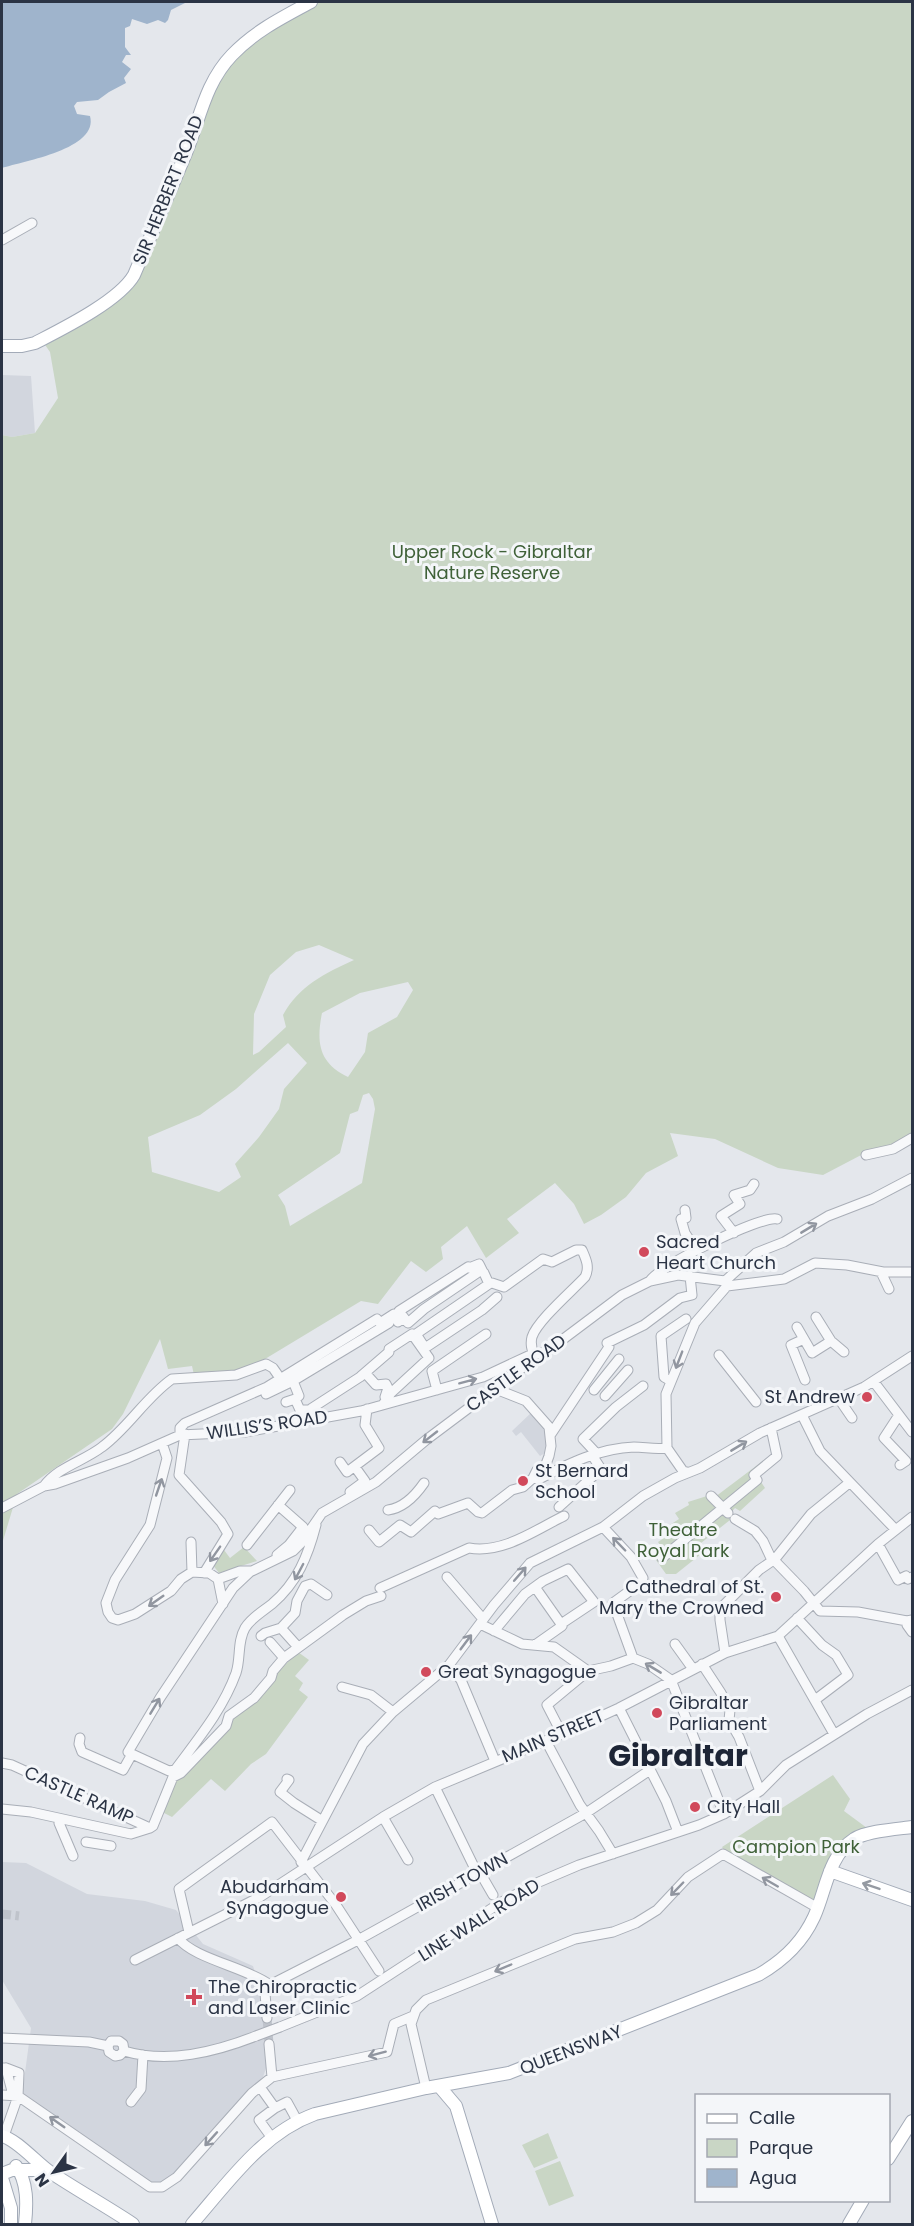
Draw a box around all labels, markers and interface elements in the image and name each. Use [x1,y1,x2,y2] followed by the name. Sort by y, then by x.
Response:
[126,111,209,268] street label: SIR HERBERT ROAD
[392,539,593,585] park label: Upper Rock - Gibraltar Nature Reserve
[800,1221,817,1233] one-way arrow
[656,1229,776,1275] place label: Sacred Heart Church
[637,1245,651,1259] marker: Sacred Heart Church
[461,1328,571,1417] street label: CASTLE ROAD
[673,1350,684,1368] one-way arrow
[459,1375,478,1387] one-way arrow
[765,1384,855,1409] place label: St Andrew
[860,1390,874,1404] marker: St Andrew
[205,1404,329,1445] street label: WILLIS’S ROAD
[422,1431,438,1444] one-way arrow
[730,1439,747,1451] one-way arrow
[535,1458,628,1504] place label: St Bernard School
[516,1474,530,1488] marker: St Bernard School
[155,1478,166,1497] one-way arrow
[637,1517,730,1563] park label: Theatre Royal Park
[611,1536,626,1551] one-way arrow
[209,1545,221,1561] one-way arrow
[293,1563,305,1580] one-way arrow
[513,1567,527,1582] one-way arrow
[599,1574,764,1620] place label: Cathedral of St. Mary the Crowned
[769,1590,783,1604] marker: Cathedral of St. Mary the Crowned
[149,1595,165,1607] one-way arrow
[460,1635,473,1651] one-way arrow
[438,1659,596,1684] place label: Great Synagogue
[644,1662,661,1674] one-way arrow
[419,1665,433,1679] marker: Great Synagogue
[669,1690,767,1736] place label: Gibraltar Parliament
[149,1698,161,1715] one-way arrow
[498,1703,608,1768] street label: MAIN STREET
[650,1706,664,1720] marker: Gibraltar Parliament
[608,1734,748,1777] district label: Gibraltar
[21,1759,138,1830] street label: CASTLE RAMP
[707,1794,780,1819] place label: City Hall
[688,1800,702,1814] marker: City Hall
[732,1834,861,1859] park label: Campion Park
[411,1846,512,1917] street label: IRISH TOWN
[413,1872,544,1967] street label: LINE WALL ROAD
[220,1874,329,1920] place label: Abudarham Synagogue
[762,1875,779,1887] one-way arrow
[863,1879,881,1890] one-way arrow
[669,1881,684,1896] one-way arrow
[334,1890,348,1904] marker: Abudarham Synagogue
[494,1963,512,1974] one-way arrow
[208,1974,357,2020] place label: The Chiropractic and Laser Clinic
[185,1988,203,2006] marker: The Chiropractic and Laser Clinic
[516,2018,626,2081] street label: QUEENSWAY
[368,2048,387,2060] one-way arrow
[695,2094,890,2202] legend
[749,2105,795,2130] text: Calle
[49,2116,65,2128] one-way arrow
[204,2131,218,2146] one-way arrow
[749,2135,813,2160] text: Parque
[24,2142,84,2202] north arrow
[749,2165,797,2190] text: Agua
[29,2169,55,2192] text: N

